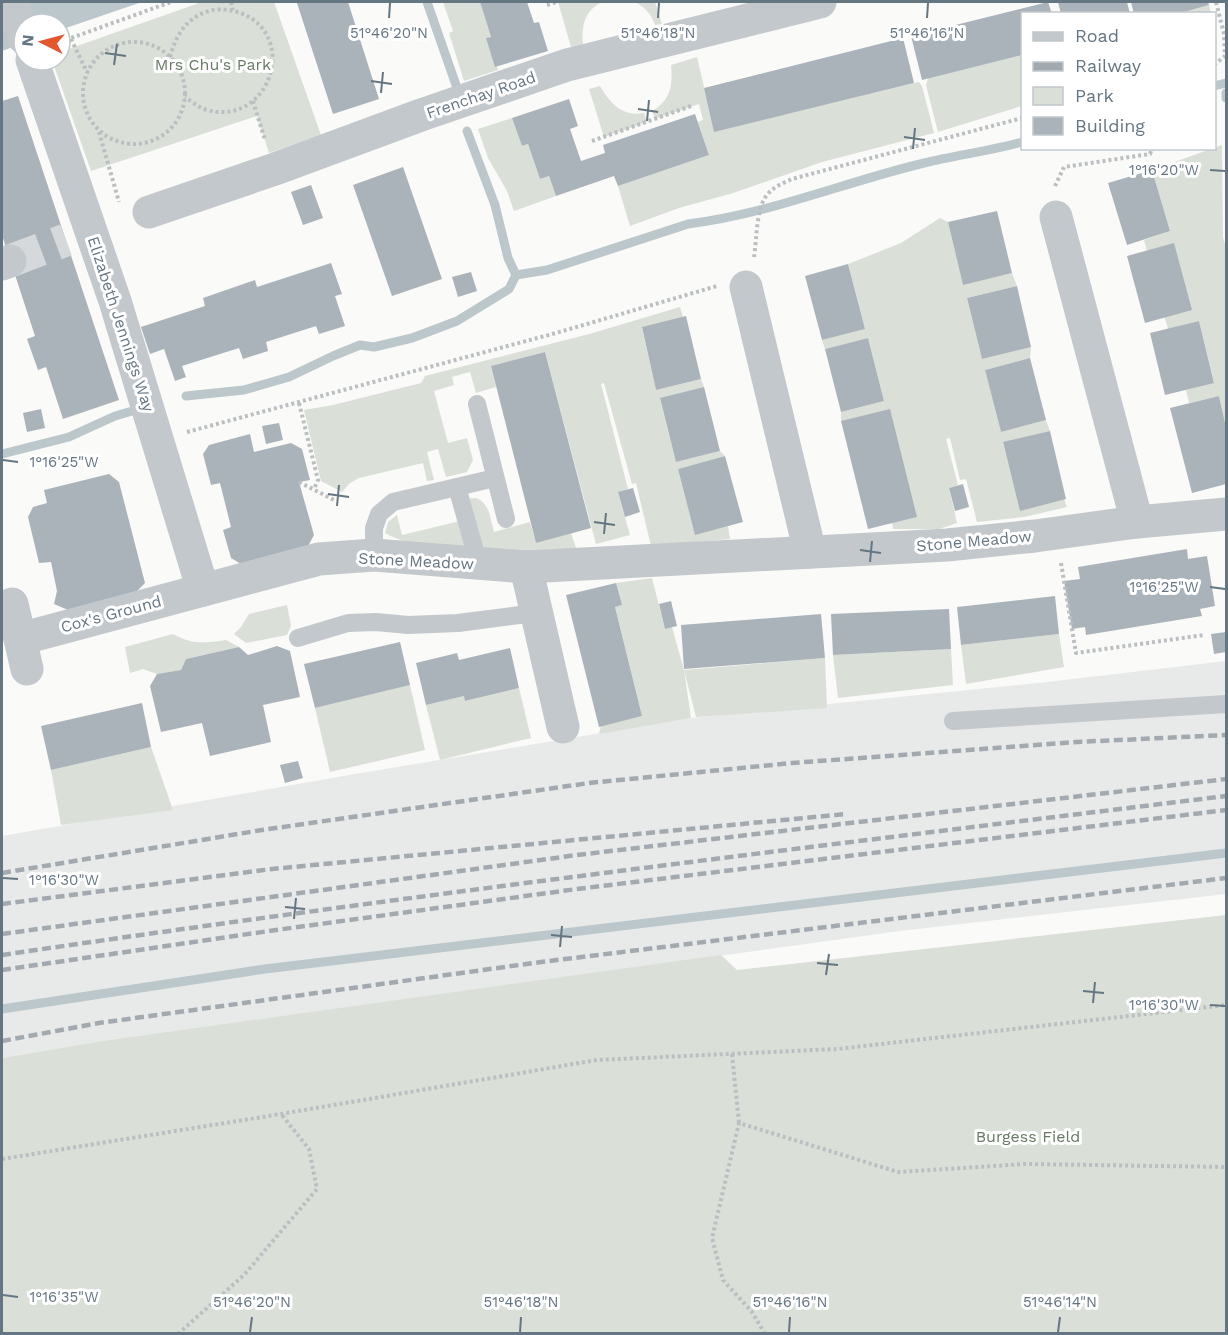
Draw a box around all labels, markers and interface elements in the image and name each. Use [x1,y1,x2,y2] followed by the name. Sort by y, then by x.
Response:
[12,12,72,72] north arrow
[1021,12,1216,150] legend
[350,24,428,42] text: 51°46'20"N
[620,24,696,42] text: 51°46'18"N
[890,24,964,42] text: 51°46'16"N
[1075,25,1119,46] text: Road
[18,34,38,47] text: N
[155,55,271,74] park label: Mrs Chu's Park
[1075,55,1142,76] text: Railway
[424,67,538,123] street label: Frenchay Road
[1075,85,1114,106] text: Park
[1075,115,1145,136] text: Building
[1129,161,1199,179] text: 1°16'20"W
[84,234,159,415] street label: Elizabeth Jennings Way
[29,453,99,471] text: 1°16'25"W
[916,526,1032,556] street label: Stone Meadow
[358,548,474,574] street label: Stone Meadow
[1129,578,1199,596] text: 1°16'25"W
[59,591,163,637] street label: Cox's Ground
[29,871,99,889] text: 1°16'30"W
[1129,996,1199,1014] text: 1°16'30"W
[976,1127,1080,1146] park label: Burgess Field
[29,1288,99,1306] text: 1°16'35"W
[213,1293,291,1311] text: 51°46'20"N
[483,1293,559,1311] text: 51°46'18"N
[753,1293,827,1311] text: 51°46'16"N
[1023,1293,1097,1311] text: 51°46'14"N

